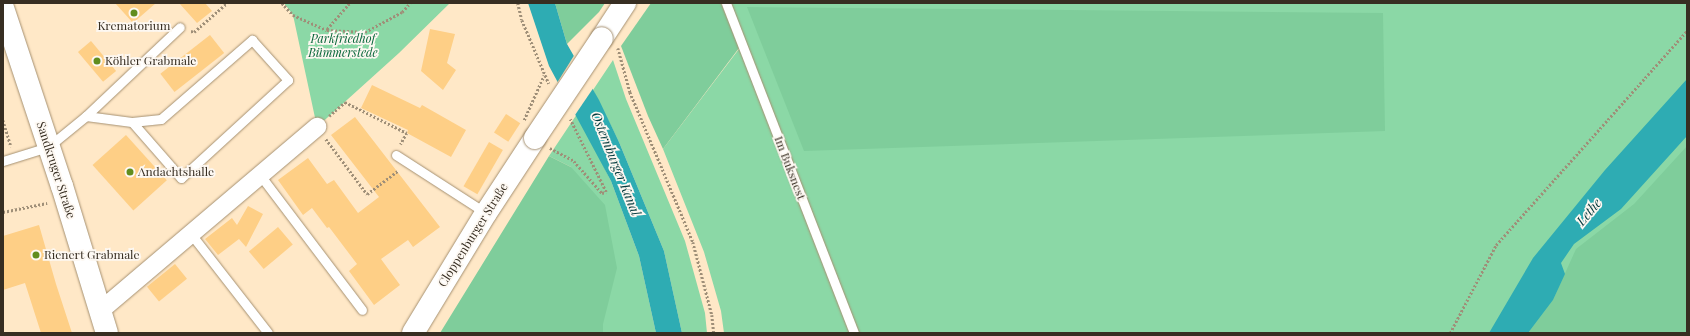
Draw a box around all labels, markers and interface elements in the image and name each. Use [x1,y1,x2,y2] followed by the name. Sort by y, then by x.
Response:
[129,8,139,18] marker: Krematorium
[98,19,170,33] place label: Krematorium
[308,32,378,60] park label: Parkfriedhof Bümmerstede
[105,54,197,68] place label: Köhler Grabmale
[92,56,102,66] marker: Köhler Grabmale
[588,110,644,218] water label: Osternburger Kanal
[34,120,78,220] street label: Sandkruger Straße
[771,134,809,202] street label: Im Buksnest
[138,165,214,179] place label: Andachtshalle
[125,167,135,177] marker: Andachtshalle
[435,180,511,290] street label: Cloppenburger Straße
[1573,195,1605,229] water label: Lethe
[44,248,140,262] place label: Rienert Grabmale
[31,250,41,260] marker: Rienert Grabmale

